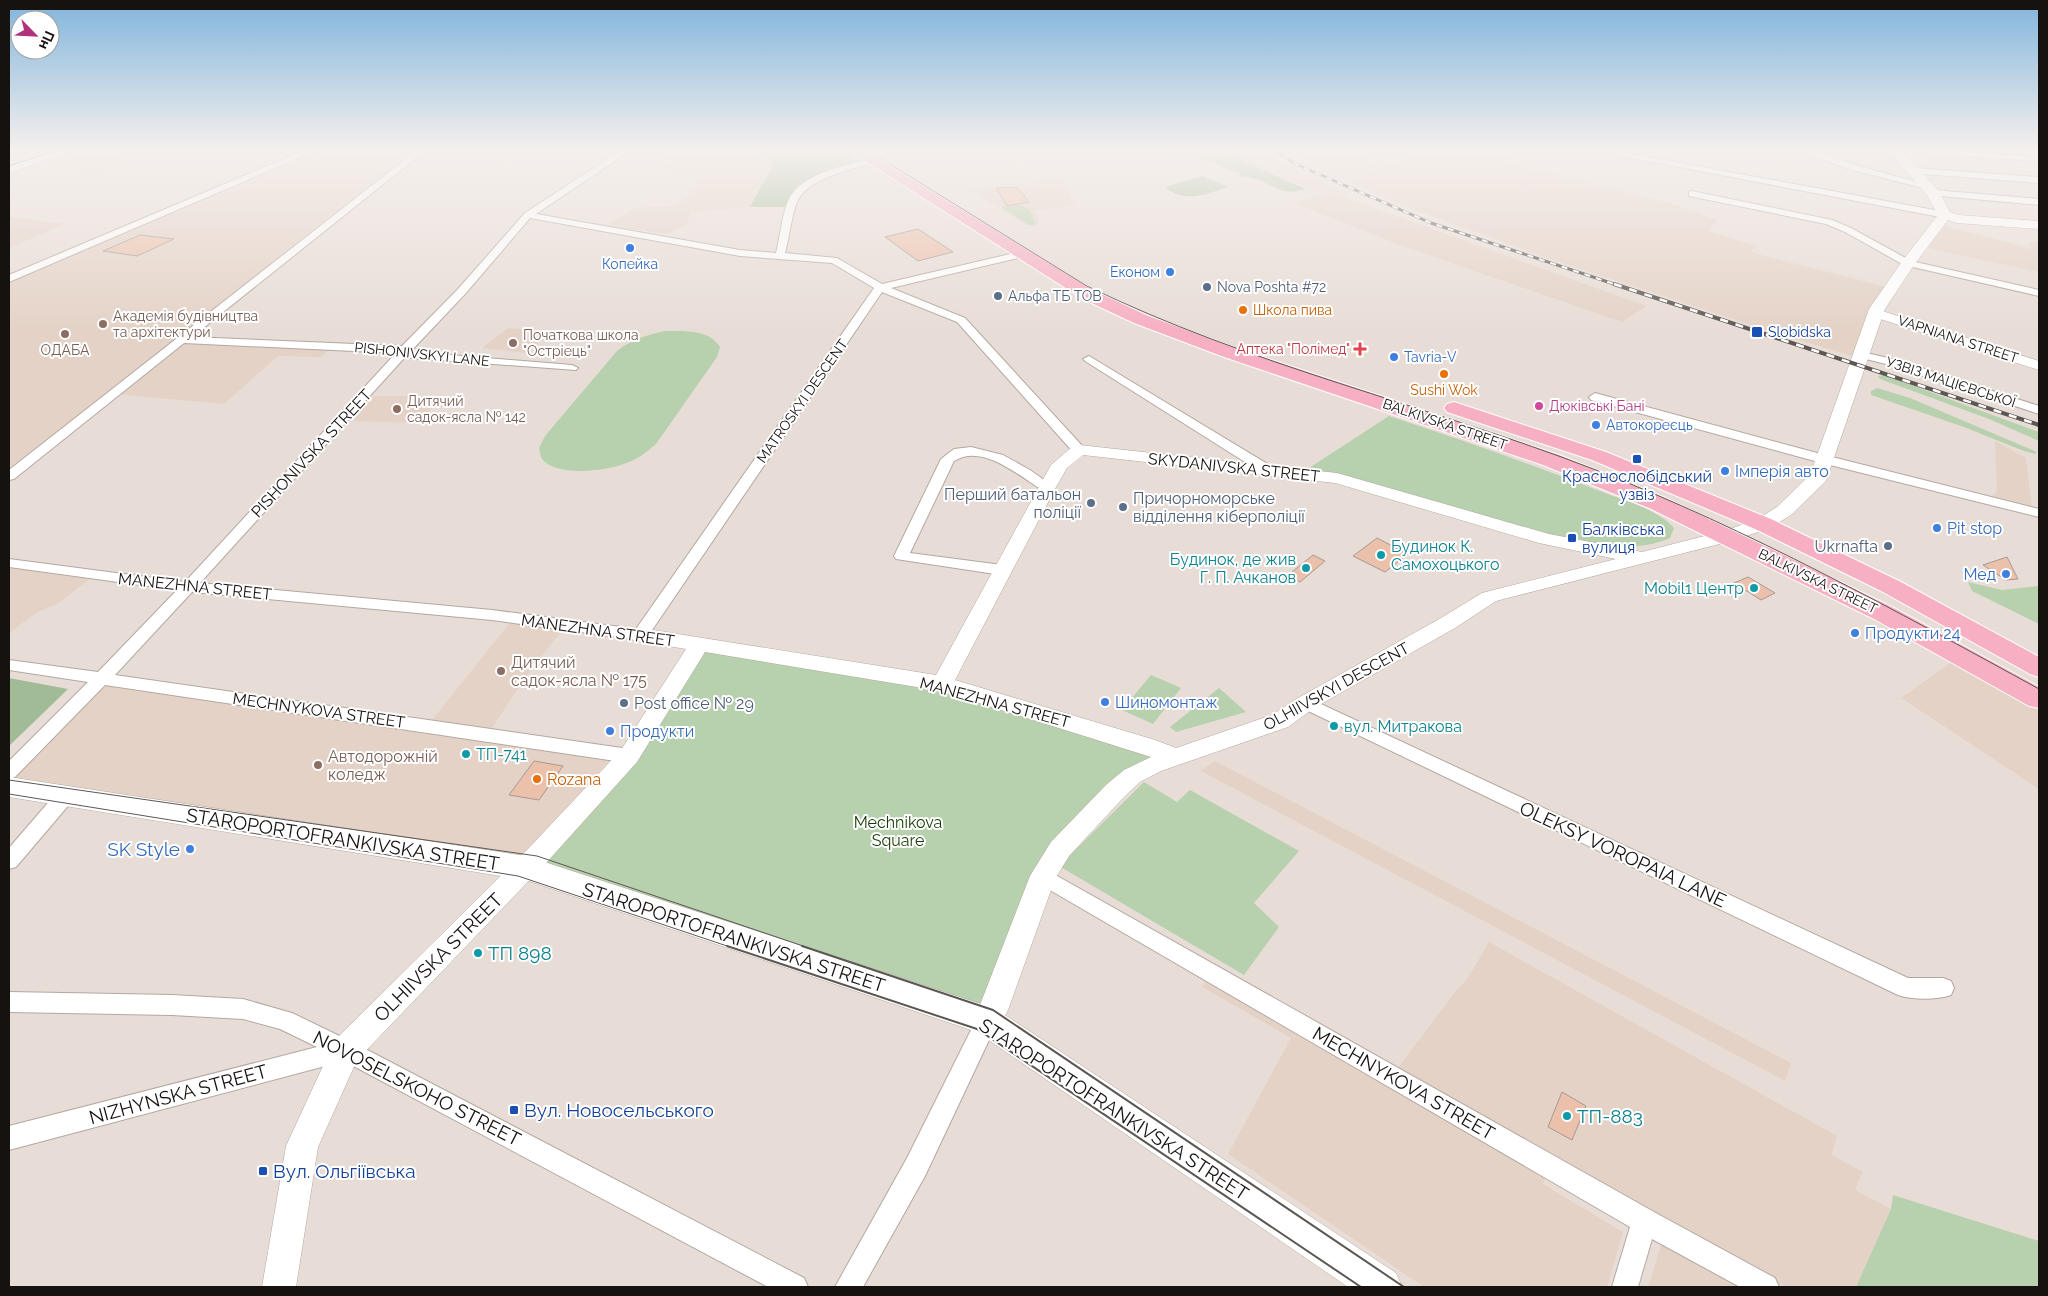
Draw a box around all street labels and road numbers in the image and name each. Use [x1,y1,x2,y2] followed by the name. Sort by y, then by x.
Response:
[1896,312,2021,366] street label: VAPNIANA STREET
[753,336,851,466] street label: MATROSKYI DESCENT
[354,339,490,369] street label: PISHONIVSKYI LANE
[1884,352,2019,411] street label: УЗВІЗ МАЦІЄВСЬКОЇ
[247,385,376,521] street label: PISHONIVSKA STREET
[1381,395,1510,453] street label: BALKIVSKA STREET
[1147,449,1321,486] street label: SKYDANIVSKA STREET
[1756,545,1880,617] street label: BALKIVSKA STREET
[117,569,273,604] street label: MANEZHNA STREET
[520,610,676,651] street label: MANEZHNA STREET
[1260,638,1413,734] street label: OLHIIVSKYI DESCENT
[918,673,1072,732] street label: MANEZHNA STREET
[232,689,407,732] street label: MECHNYKOVA STREET
[1516,796,1730,912] street label: OLEKSY VOROPAIA LANE
[185,803,502,875] street label: STAROPORTOFRANKIVSKA STREET
[580,878,888,997] street label: STAROPORTOFRANKIVSKA STREET
[369,888,507,1026] street label: OLHIIVSKA STREET
[975,1014,1253,1205] street label: STAROPORTOFRANKIVSKA STREET
[1309,1022,1499,1144] street label: MECHNYKOVA STREET
[310,1026,525,1150] street label: NOVOSELSKOHO STREET
[87,1060,270,1128] street label: NIZHYNSKA STREET

